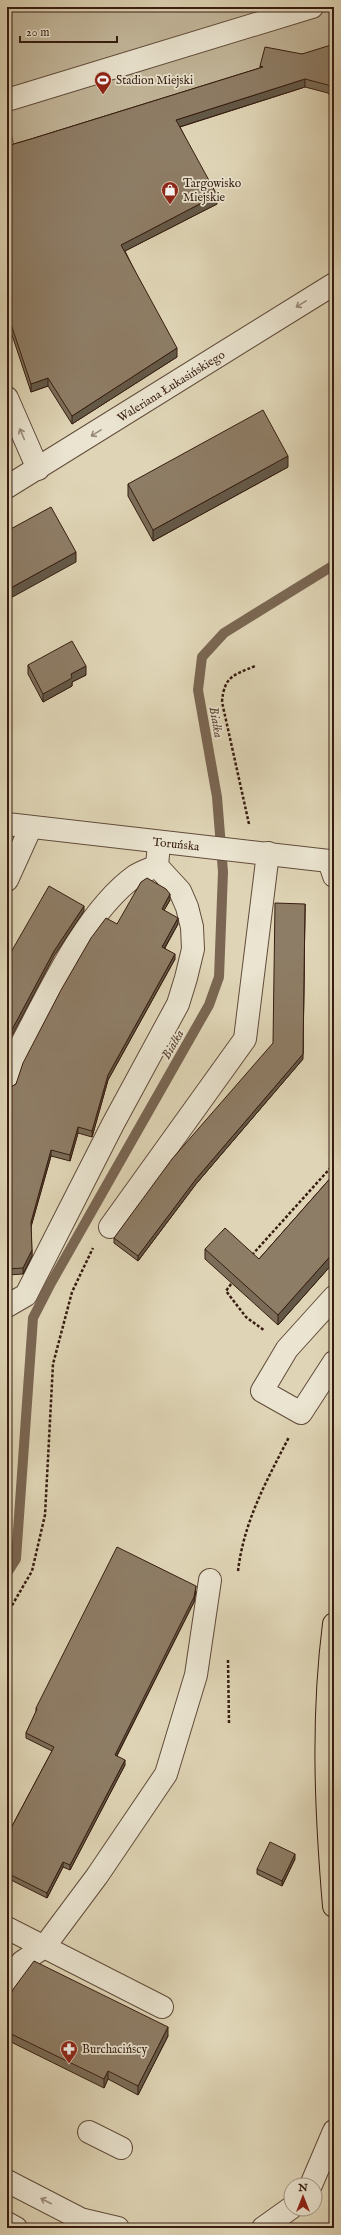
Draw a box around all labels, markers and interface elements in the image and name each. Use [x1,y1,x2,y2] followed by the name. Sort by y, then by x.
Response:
[20,18,117,44] scale bar
[26,25,49,40] text: 20 m
[93,70,113,95] sports icon: Stadion Miejski
[116,73,193,88] place label: Stadion Miejski
[183,176,242,205] place label: Targowisko Miejskie
[160,180,180,205] shop icon: Targowisko Miejskie
[295,301,307,309] one-way arrow
[115,347,228,426] street label: Waleriana Łukasińskiego
[18,428,26,440] one-way arrow
[91,429,102,437] one-way arrow
[204,705,227,740] water label: Białka
[152,835,201,854] street label: Toruńska
[158,1027,189,1063] water label: Białka
[59,2039,79,2064] pharmacy icon: Burchacińscy
[82,2042,147,2057] place label: Burchacińscy
[283,2177,323,2217] north arrow
[297,2181,308,2195] text: N
[40,2197,52,2204] one-way arrow

